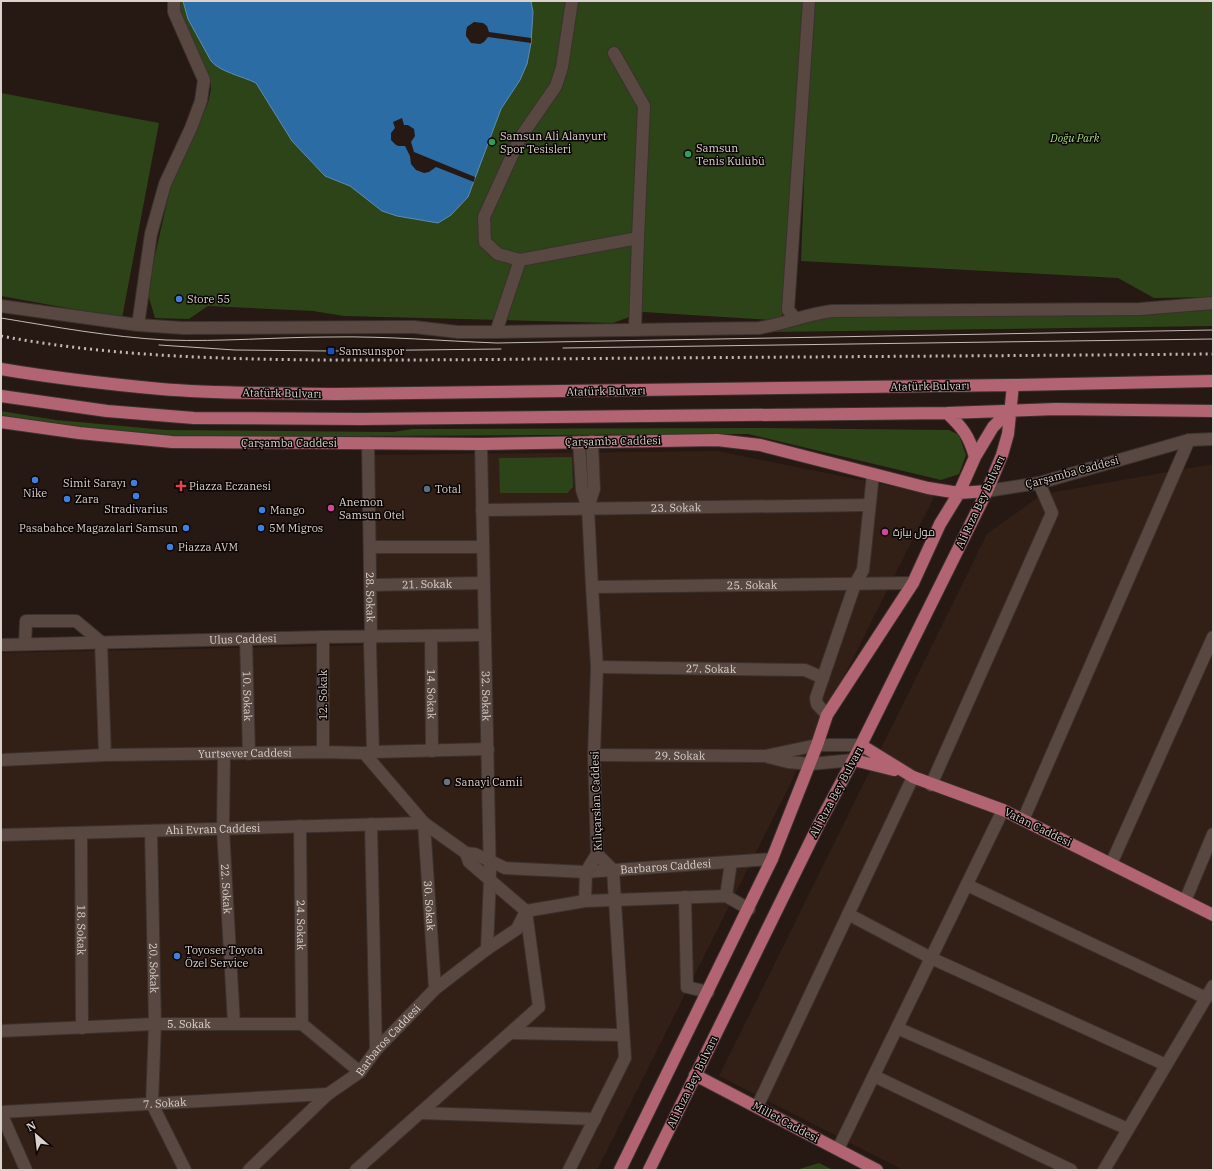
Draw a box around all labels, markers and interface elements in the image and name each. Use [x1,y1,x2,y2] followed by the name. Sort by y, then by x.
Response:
[500,129,607,156] place label: Samsun Ali Alanyurt Spor Tesisleri
[1049,131,1100,145] park label: Doğu Park
[487,137,497,147] marker: Samsun Ali Alanyurt Spor Tesisleri
[696,141,765,168] place label: Samsun Tenis Kulübü
[683,149,693,159] marker: Samsun Tenis Kulübü
[187,292,230,306] place label: Store 55
[174,294,184,304] marker: Store 55
[339,344,405,358] place label: Samsunspor
[326,346,336,356] marker: Samsunspor
[890,378,970,394] street label: Atatürk Bulvarı
[566,383,646,399] street label: Atatürk Bulvarı
[242,385,322,401] street label: Atatürk Bulvarı
[565,433,662,449] street label: Çarşamba Caddesi
[241,436,338,450] street label: Çarşamba Caddesi
[952,453,1008,551] street label: Ali Rıza Bey Bulvarı
[1024,453,1121,491] street label: Çarşamba Caddesi
[30,475,40,485] marker: Nike
[63,476,127,490] place label: Simit Sarayı
[129,478,139,488] marker: Simit Sarayı
[189,479,272,493] place label: Piazza Eczanesi
[176,481,186,491] marker: Piazza Eczanesi
[435,482,461,496] place label: Total
[422,484,432,494] marker: Total
[23,486,47,500] place label: Nike
[131,491,141,501] marker: Stradivarius
[75,492,99,506] place label: Zara
[62,494,72,504] marker: Zara
[339,495,405,522] place label: Anemon Samsun Otel
[651,500,702,515] street label: 23. Sokak
[104,502,168,516] place label: Stradivarius
[270,503,305,517] place label: Mango
[326,503,336,513] marker: Anemon Samsun Otel
[257,505,267,515] marker: Mango
[19,521,178,535] place label: Pasabahce Magazalari Samsun
[269,521,323,535] place label: 5M Migros
[181,523,191,533] marker: Pasabahce Magazalari Samsun
[256,523,266,533] marker: 5M Migros
[893,525,935,539] place label: مول بيازة
[880,527,890,537] marker: مول بيازة
[178,540,238,554] place label: Piazza AVM
[165,542,175,552] marker: Piazza AVM
[363,572,378,623] street label: 28. Sokak
[402,577,453,591] street label: 21. Sokak
[727,578,778,592] street label: 25. Sokak
[209,631,277,647] street label: Ulus Caddesi
[686,661,737,676] street label: 27. Sokak
[316,669,330,720] street label: 12. Sokak
[424,669,439,720] street label: 14. Sokak
[240,671,255,722] street label: 10. Sokak
[479,671,494,722] street label: 32. Sokak
[806,744,866,840] street label: Ali Rıza Bey Bulvarı
[198,745,292,761] street label: Yurtsever Caddesi
[655,748,706,763] street label: 29. Sokak
[587,750,605,851] street label: Kılıçarslan Caddesi
[455,775,523,789] place label: Sanayi Camii
[442,777,452,787] marker: Sanayi Camii
[1002,805,1074,850] street label: Vatan Caddesi
[165,821,261,837] street label: Ahi Evran Caddesi
[620,856,712,877] street label: Barbaros Caddesi
[218,863,235,915] street label: 22. Sokak
[421,880,438,932] street label: 30. Sokak
[294,900,308,951] street label: 24. Sokak
[74,905,89,956] street label: 18. Sokak
[146,943,161,994] street label: 20. Sokak
[185,943,263,970] place label: Toyoser Toyota Özel Service
[172,951,182,961] marker: Toyoser Toyota Özel Service
[353,1001,424,1079] street label: Barbaros Caddesi
[167,1017,211,1031] street label: 5. Sokak
[664,1033,721,1130] street label: Ali Rıza Bey Bulvarı
[143,1095,188,1111] street label: 7. Sokak
[750,1099,822,1146] street label: Millet Caddesi
[16,1115,56,1155] north arrow
[24,1118,39,1134] text: N

